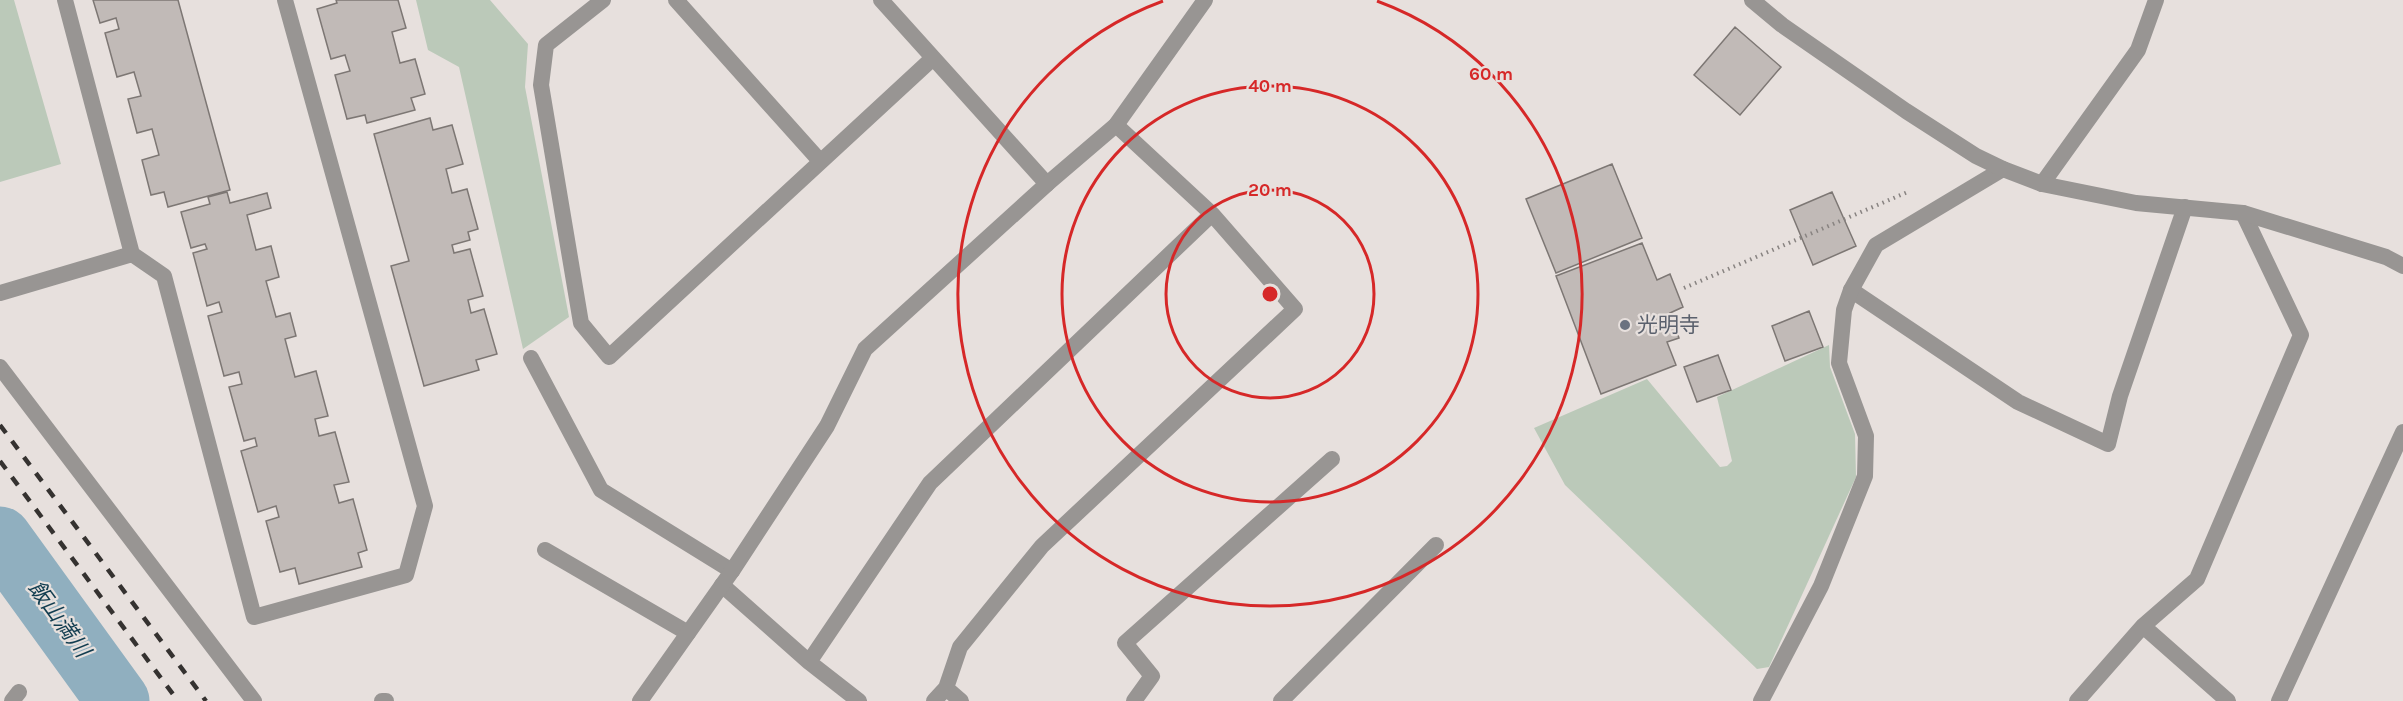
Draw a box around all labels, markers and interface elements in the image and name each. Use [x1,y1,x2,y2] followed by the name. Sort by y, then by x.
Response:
[1469,63,1513,85] text: 60 m
[1248,75,1292,97] text: 40 m
[1248,179,1292,201] text: 20 m
[1260,284,1280,304] centre of rings
[1637,313,1700,337] place label: 光明寺
[1618,318,1632,332] marker: 光明寺
[23,576,97,664] water label: 飯山満川

